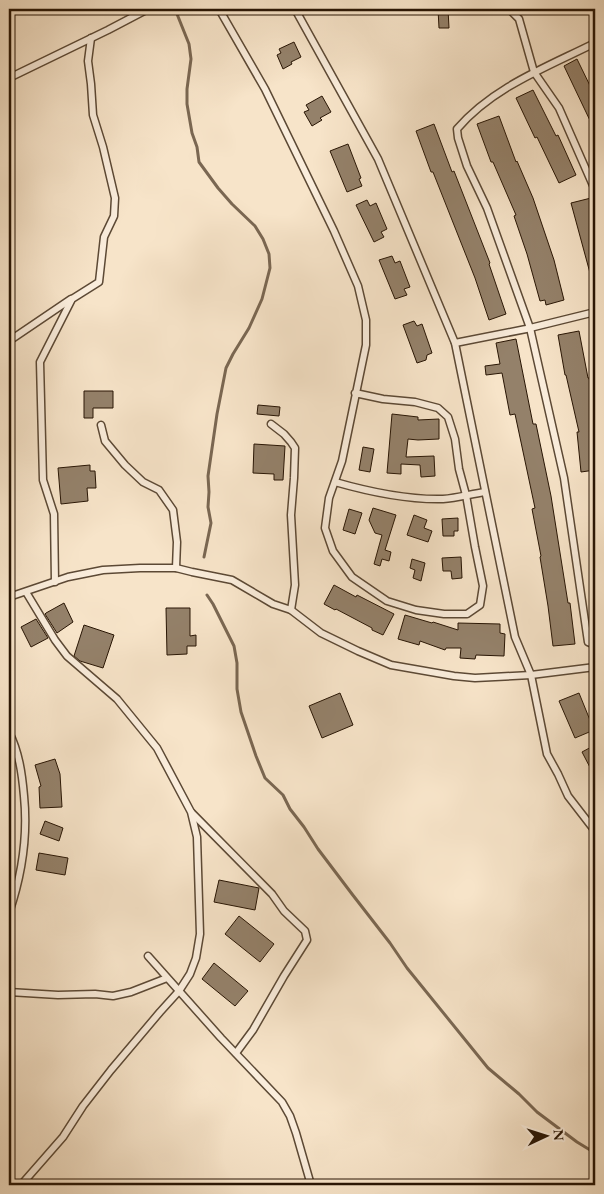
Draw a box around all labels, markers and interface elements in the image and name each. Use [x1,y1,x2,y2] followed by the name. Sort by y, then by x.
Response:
[522,1112,572,1162] north arrow
[550,1129,568,1142] text: N

